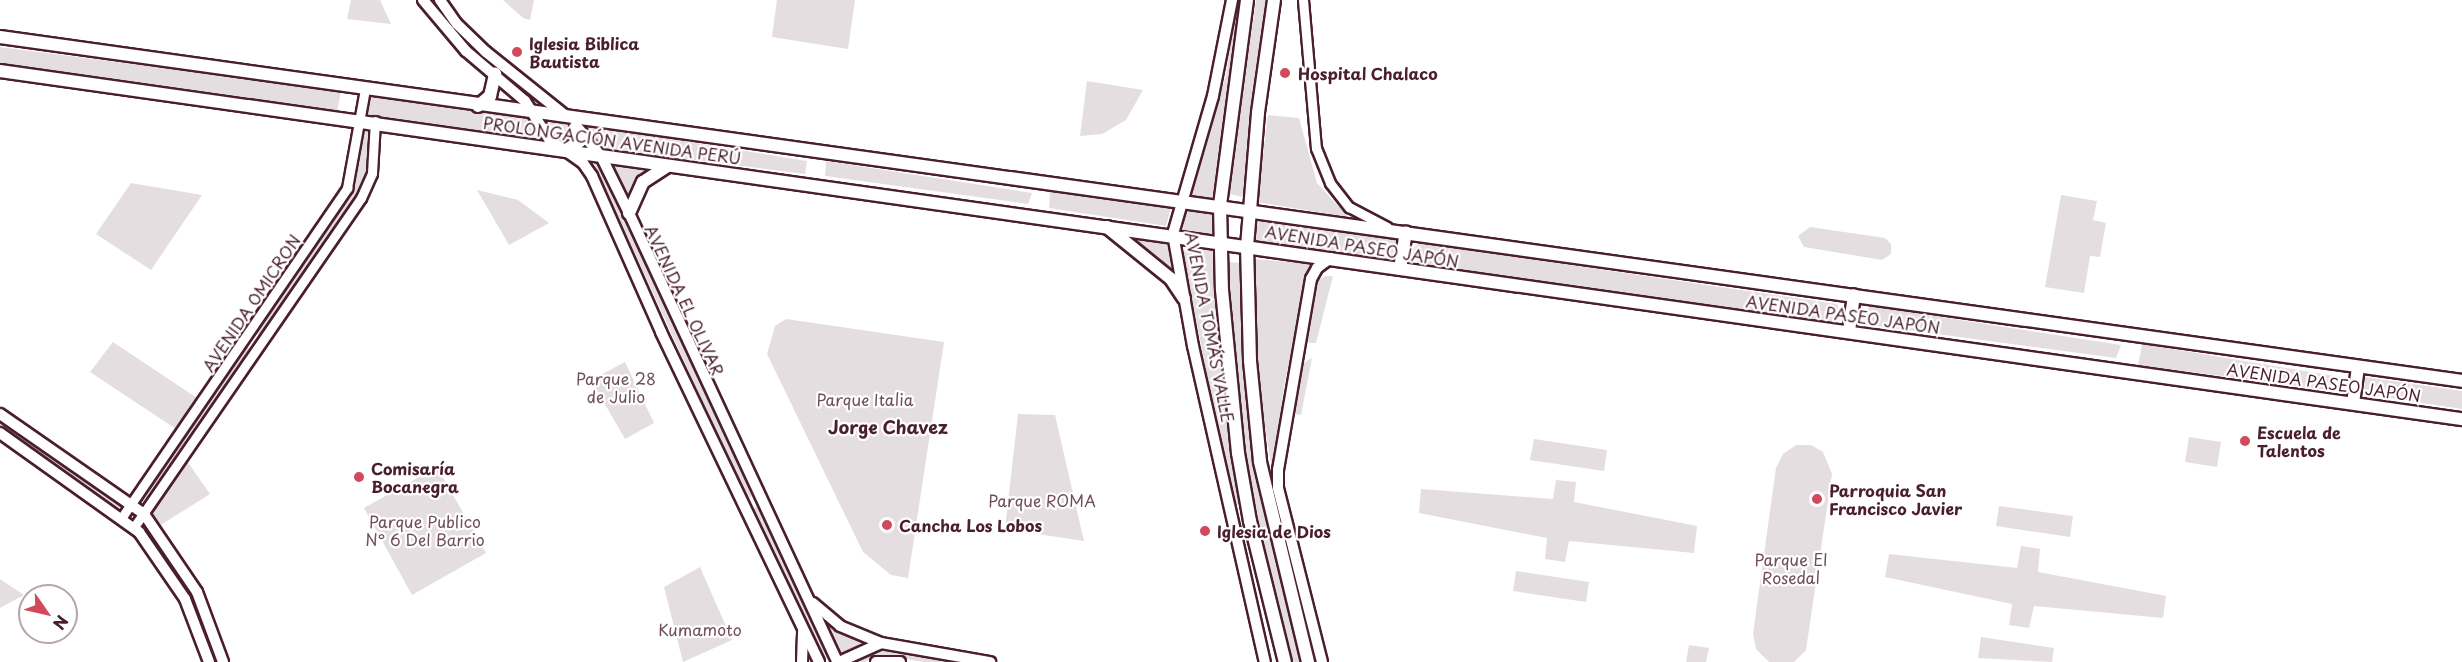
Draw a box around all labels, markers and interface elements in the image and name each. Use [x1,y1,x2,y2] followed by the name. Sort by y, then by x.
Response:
[529,33,639,71] place label: Iglesia Biblica Bautista
[510,45,524,59] marker: Iglesia Biblica Bautista
[1298,63,1438,83] place label: Hospital Chalaco
[1276,64,1294,82] marker: Hospital Chalaco
[480,112,744,168] street label: PROLONGACIÓN AVENIDA PERÚ
[1264,221,1460,271] street label: AVENIDA PASEO JAPÓN
[642,222,728,378] street label: AVENIDA EL OLIVAR
[1182,230,1238,424] street label: AVENIDA TOMÁS VALLE
[198,231,304,375] street label: AVENIDA OMICRON
[1745,291,1941,337] street label: AVENIDA PASEO JAPÓN
[2226,359,2422,405] street label: AVENIDA PASEO JAPÓN
[576,368,656,406] park label: Parque 28 de Julio
[816,389,914,409] park label: Parque Italia
[827,416,949,438] district label: Jorge Chavez
[2257,422,2341,460] place label: Escuela de Talentos
[2238,434,2252,448] marker: Escuela de Talentos
[371,458,459,496] place label: Comisaría Bocanegra
[352,470,366,484] marker: Comisaría Bocanegra
[1829,480,1962,518] place label: Parroquia San Francisco Javier
[988,490,1096,510] park label: Parque ROMA
[1810,492,1824,506] marker: Parroquia San Francisco Javier
[365,511,485,549] park label: Parque Publico N° 6 Del Barrio
[899,515,1042,535] place label: Cancha Los Lobos
[880,518,894,532] marker: Cancha Los Lobos
[1217,521,1330,541] place label: Iglesia de Dios
[1198,524,1212,538] marker: Iglesia de Dios
[1755,549,1827,587] park label: Parque El Rosedal
[18,584,78,644] north arrow
[48,611,75,635] text: N
[658,619,742,639] park label: Kumamoto

